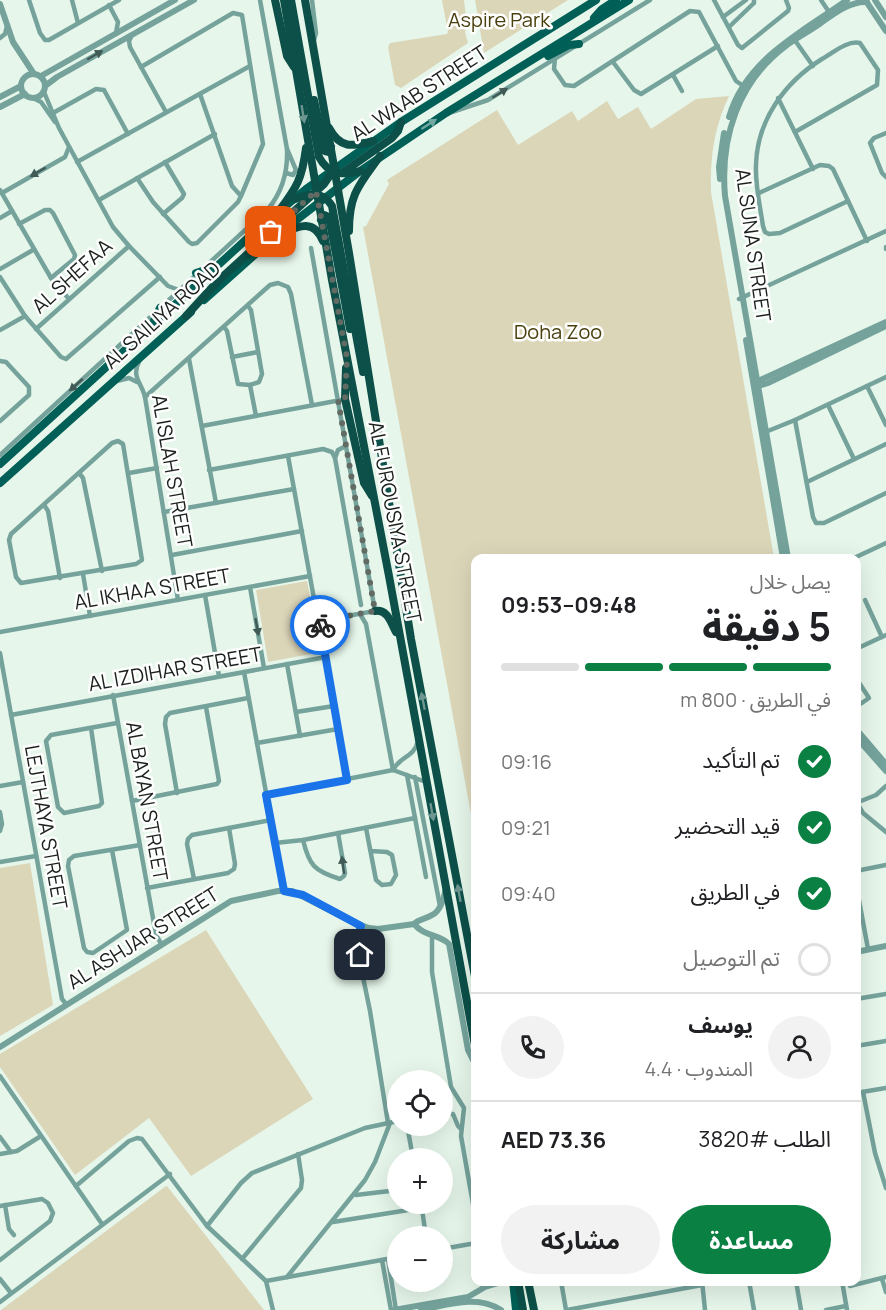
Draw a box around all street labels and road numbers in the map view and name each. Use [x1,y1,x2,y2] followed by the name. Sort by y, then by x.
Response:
[345,38,492,147] street label: AL WAAB STREET
[729,167,778,323] street label: AL SUNA STREET
[26,232,118,319] street label: AL SHEFAA
[97,255,226,374] street label: AL SAILIYA ROAD
[146,392,199,550] street label: AL ISLAH STREET
[363,419,428,625] street label: AL FUROUSIYA STREET
[72,562,232,616] street label: AL IKHAA STREET
[86,640,264,697] street label: AL IZDIHAR STREET
[120,719,175,883] street label: AL BAYAN STREET
[19,743,74,911] street label: LEJTHAYA STREET
[62,880,224,995] street label: AL ASHJAR STREET

